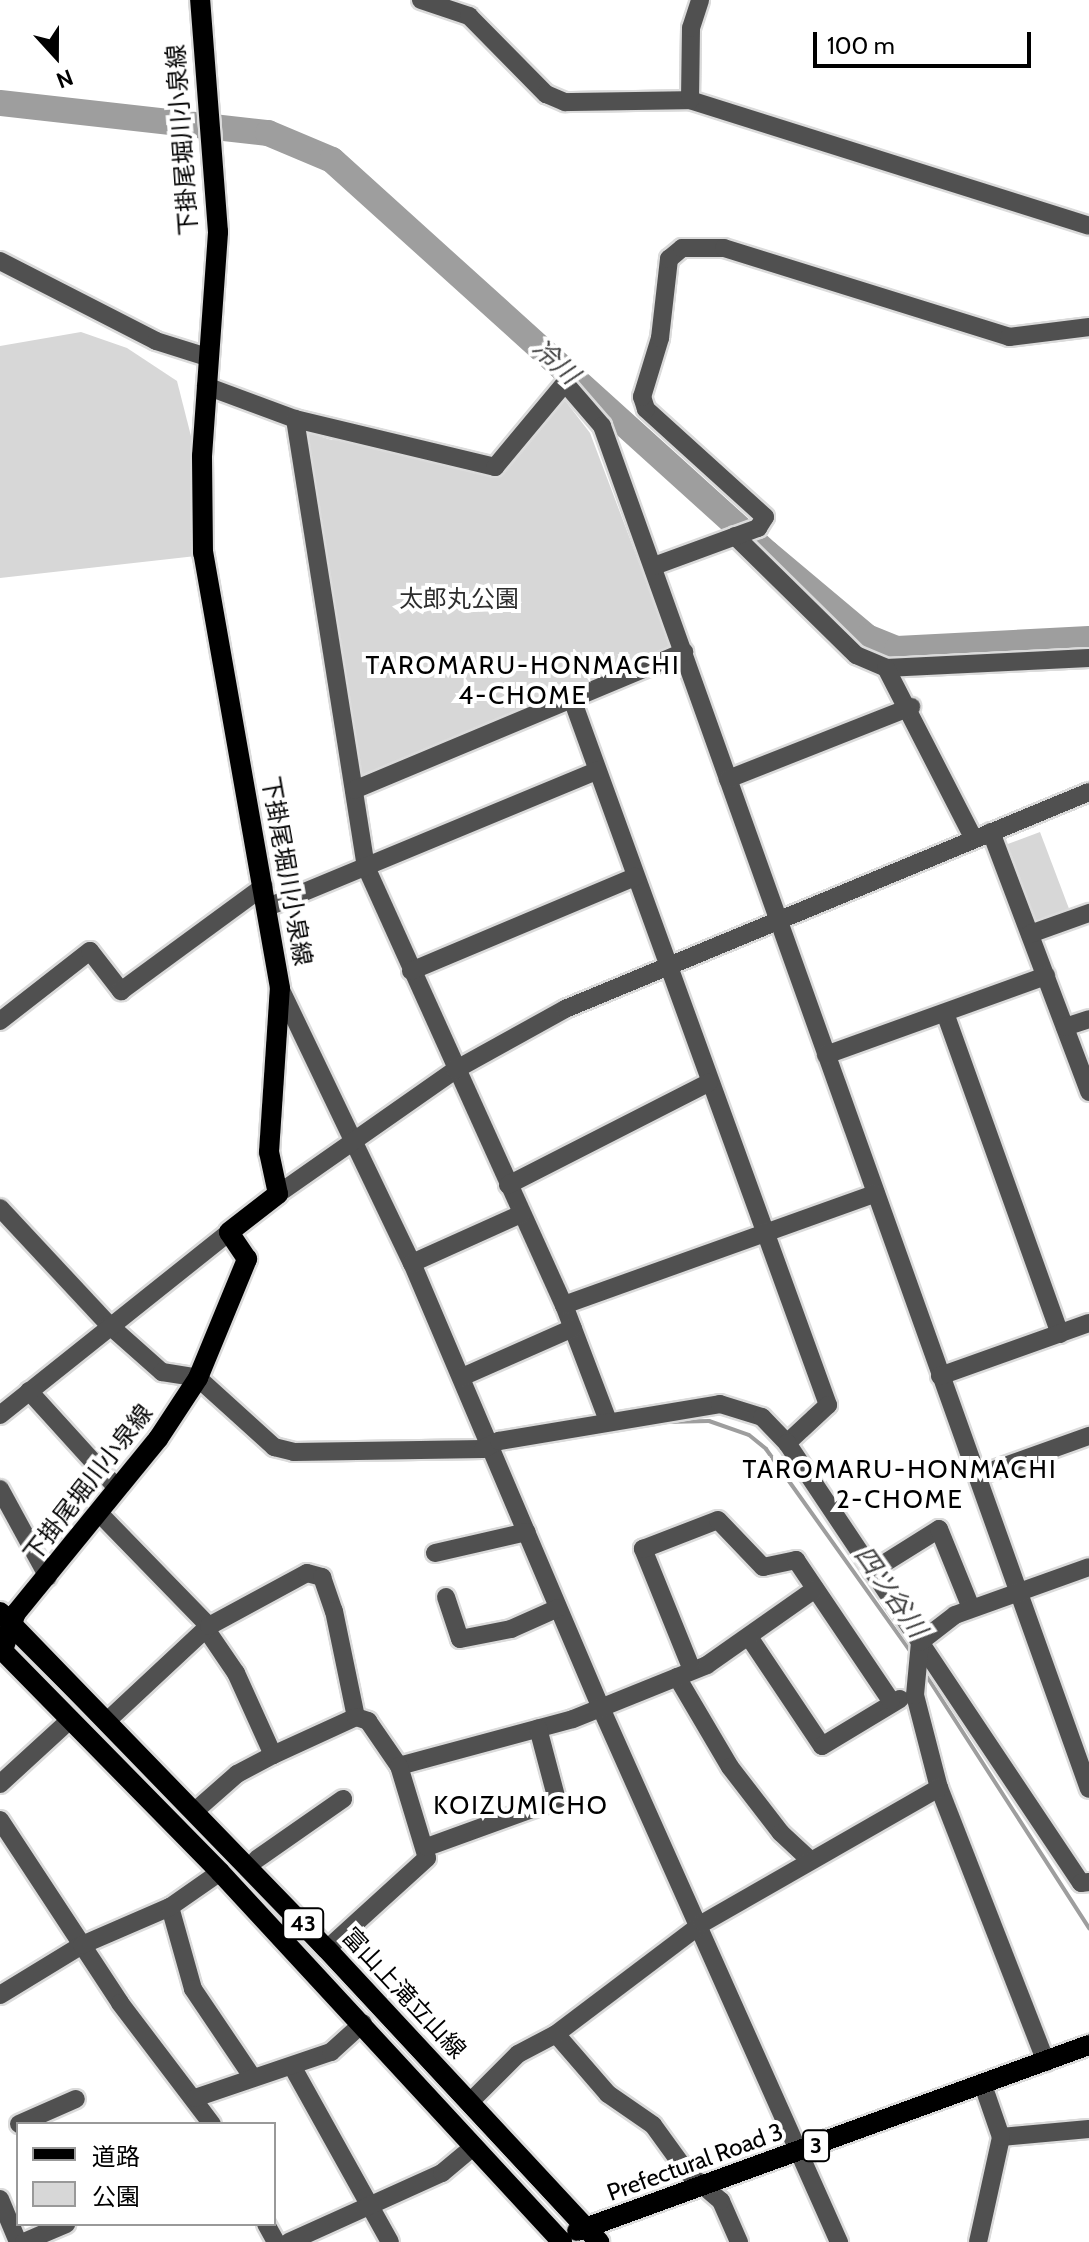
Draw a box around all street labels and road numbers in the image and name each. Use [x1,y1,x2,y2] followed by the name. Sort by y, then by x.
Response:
[161,43,203,237] street label: 下掛尾堀川小泉線
[256,774,318,968] street label: 下掛尾堀川小泉線
[18,1398,158,1568] street label: 下掛尾堀川小泉線
[281,1906,325,1942] road number: 43
[336,1922,472,2064] street label: 富山上滝立山線
[603,2117,787,2207] street label: Prefectural Road 3
[802,2128,830,2164] road number: 3

